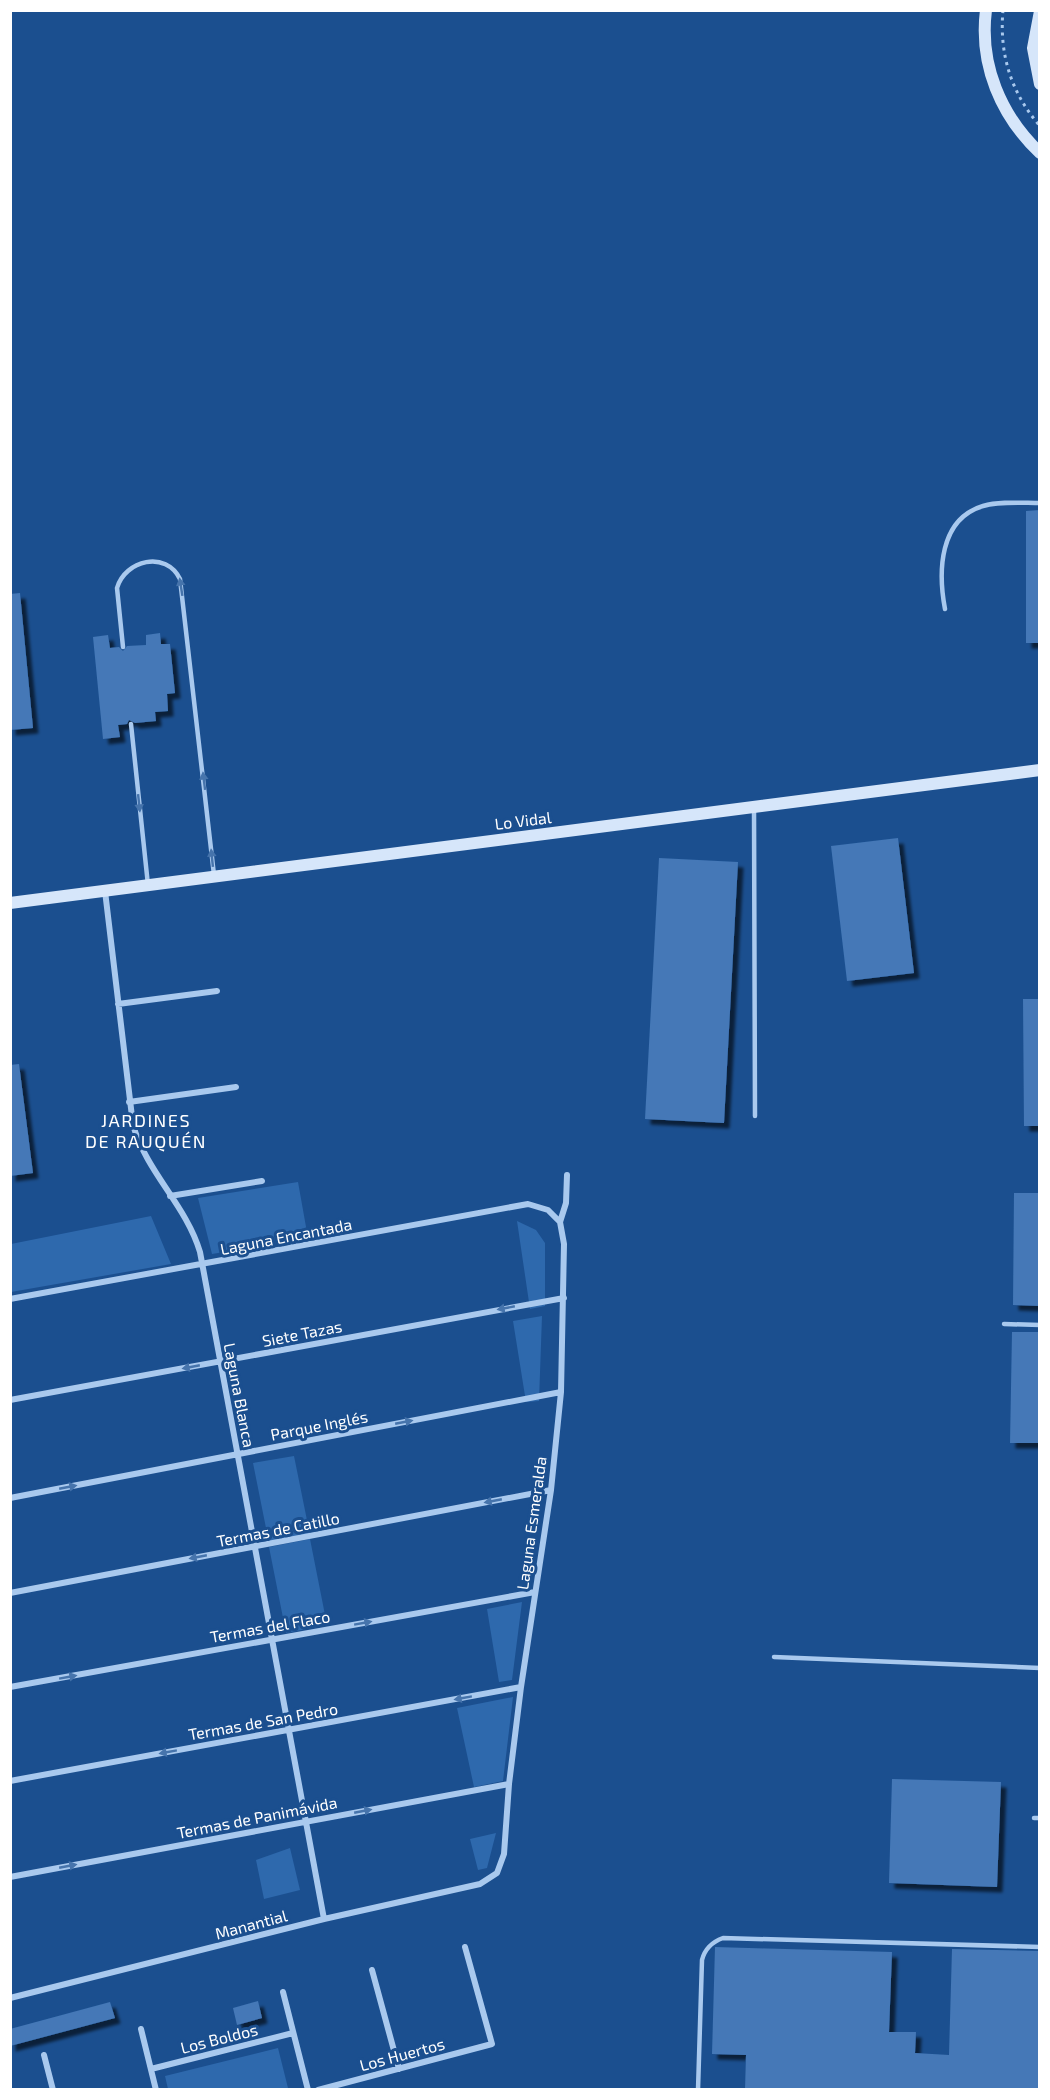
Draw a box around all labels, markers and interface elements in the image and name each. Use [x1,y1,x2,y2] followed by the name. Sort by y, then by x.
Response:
[176,577,185,596] one-way arrow
[199,771,208,790] one-way arrow
[135,793,144,812] one-way arrow
[494,807,553,833] street label: Lo Vidal
[208,848,217,867] one-way arrow
[85,1109,207,1152] district label: JARDINES DE RAUQUÉN
[219,1214,353,1258] street label: Laguna Encantada
[496,1304,515,1313] one-way arrow
[260,1316,344,1350] street label: Siete Tazas
[221,1341,259,1449] street label: Laguna Blanca
[181,1363,200,1372] one-way arrow
[269,1406,369,1444] street label: Parque Inglés
[394,1417,413,1426] one-way arrow
[512,1455,550,1591] street label: Laguna Esmeralda
[59,1482,78,1491] one-way arrow
[483,1497,502,1506] one-way arrow
[215,1508,341,1550] street label: Termas de Catillo
[189,1553,208,1562] one-way arrow
[208,1606,332,1646] street label: Termas del Flaco
[354,1618,373,1627] one-way arrow
[59,1672,78,1681] one-way arrow
[454,1694,473,1703] one-way arrow
[187,1699,339,1743] street label: Termas de San Pedro
[158,1748,177,1757] one-way arrow
[175,1792,339,1842] street label: Termas de Panimávida
[354,1806,373,1815] one-way arrow
[59,1861,78,1870] one-way arrow
[213,1905,289,1943] street label: Manantial
[178,2019,260,2057] street label: Los Boldos
[357,2034,447,2074] street label: Los Huertos

